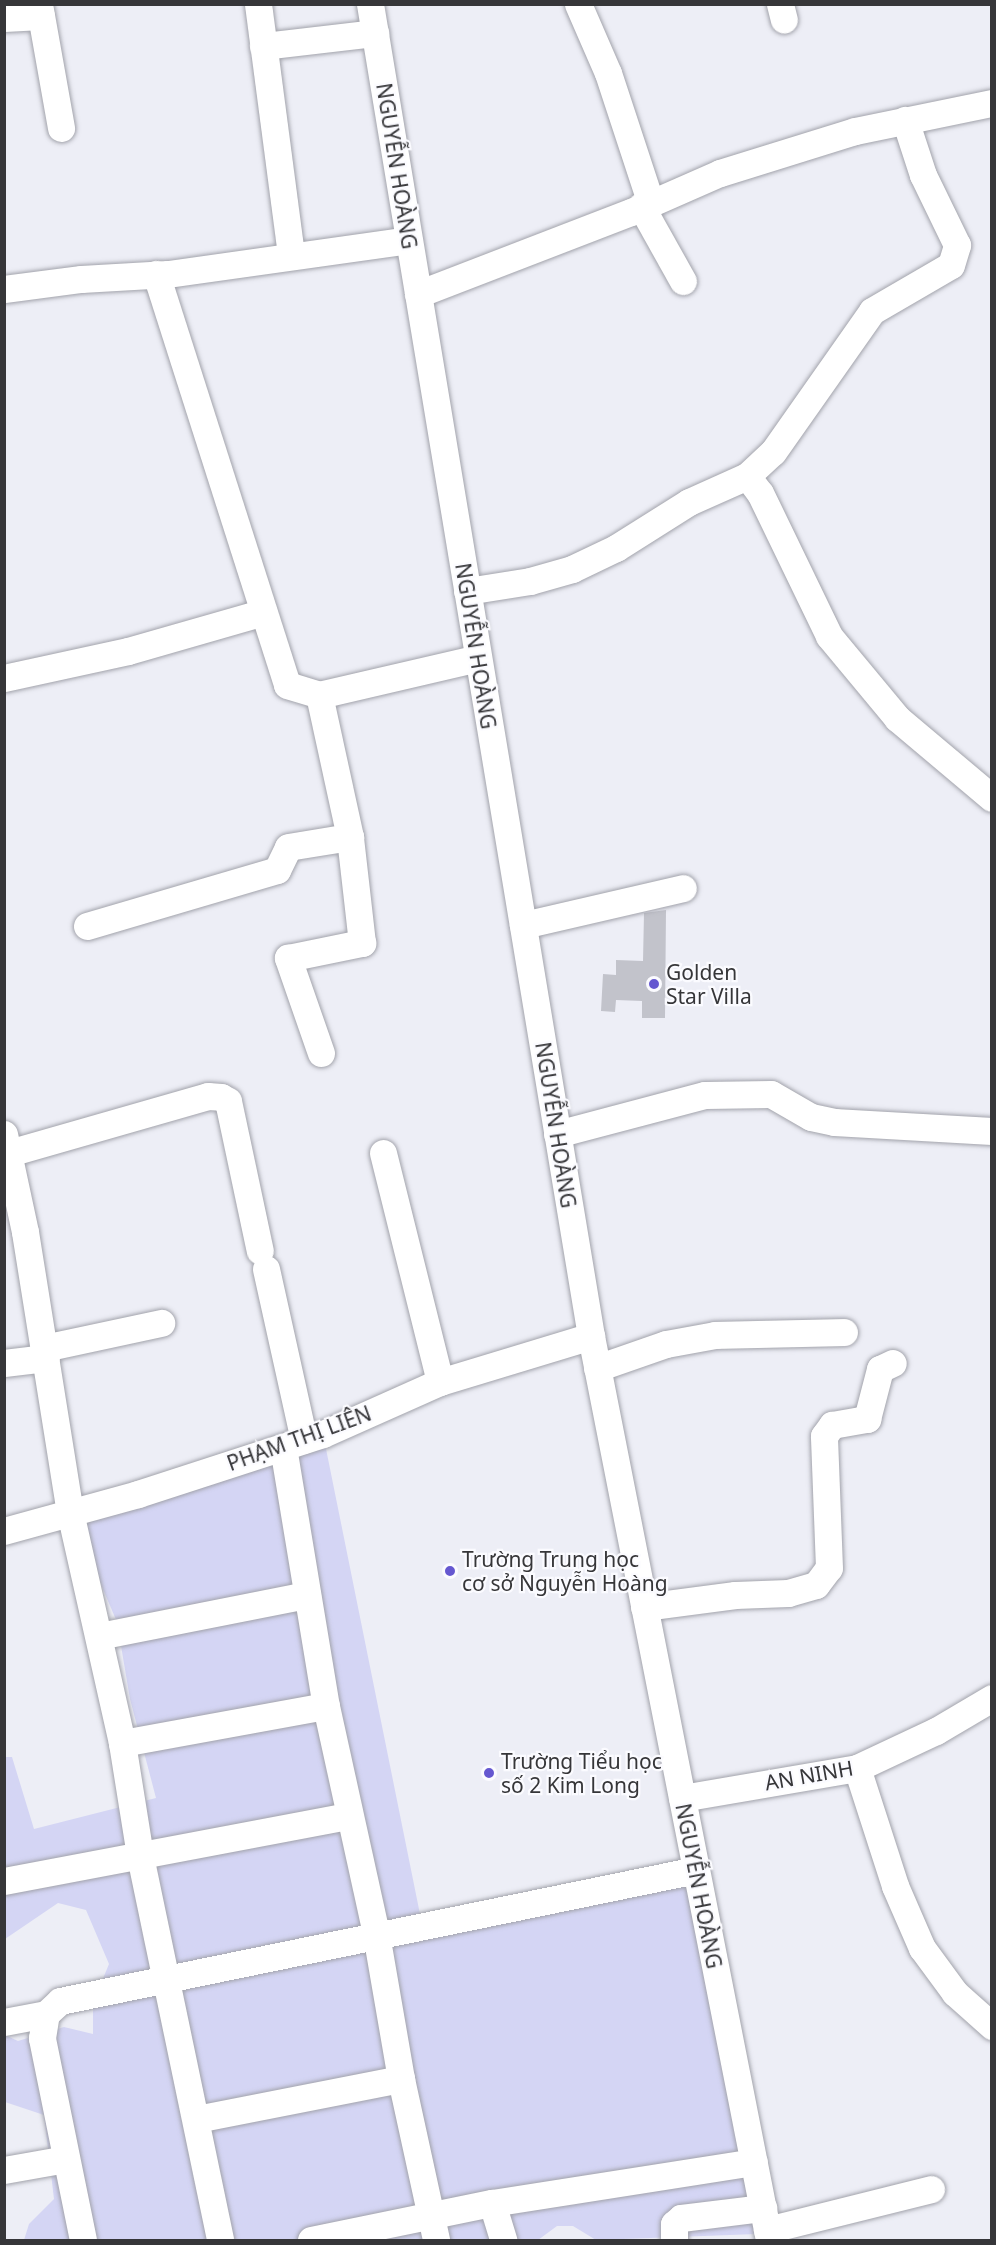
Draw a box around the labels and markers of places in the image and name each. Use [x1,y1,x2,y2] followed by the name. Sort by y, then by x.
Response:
[666,959,752,1009] place label: Golden Star Villa
[647,977,661,991] marker: Golden Star Villa
[462,1546,668,1596] place label: Trường Trung học cơ sở Nguyễn Hoàng
[443,1564,457,1578] marker: Trường Trung học cơ sở Nguyễn Hoàng
[501,1748,662,1798] place label: Trường Tiểu học số 2 Kim Long
[482,1766,496,1780] marker: Trường Tiểu học số 2 Kim Long

